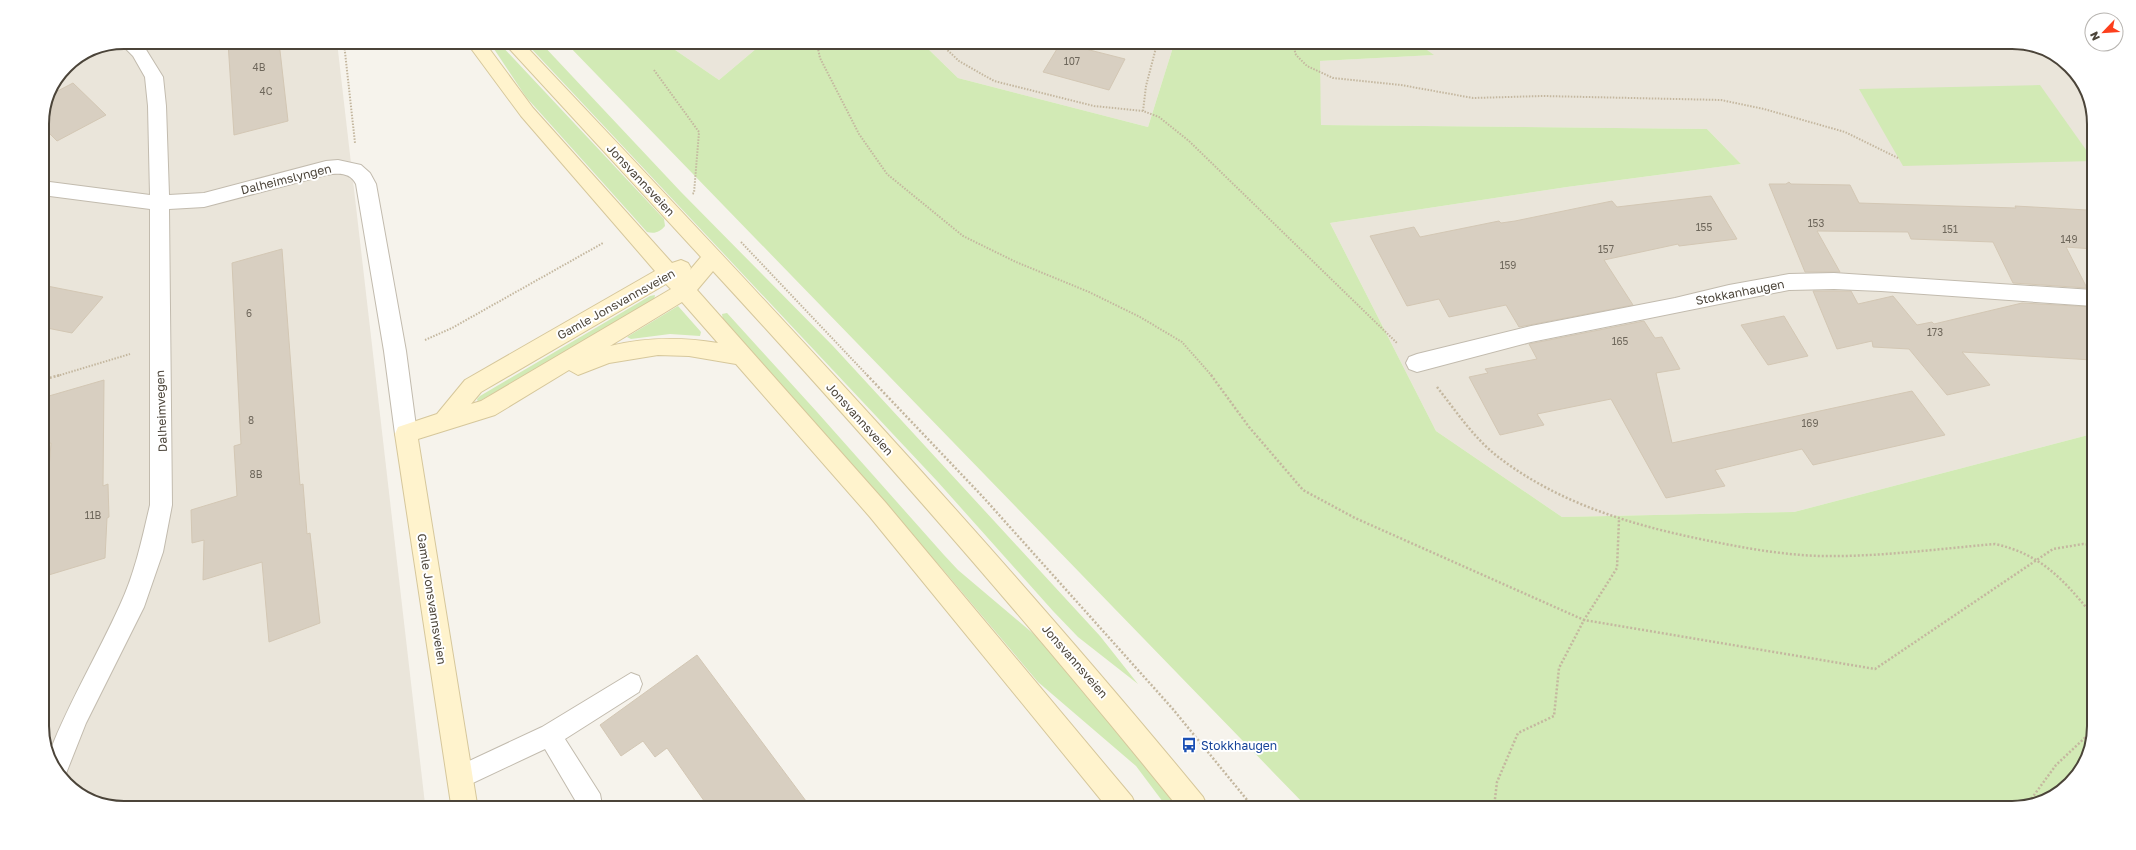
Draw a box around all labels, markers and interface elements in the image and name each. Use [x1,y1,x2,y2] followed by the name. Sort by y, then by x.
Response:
[2084,12,2124,52] north arrow
[2087,30,2102,43] text: N
[1064,55,1080,67] house number: 107
[253,61,266,73] house number: 4B
[260,85,273,97] house number: 4C
[604,141,678,219] street label: Jonsvannsveien
[239,160,333,198] street label: Dalheimslyngen
[1808,217,1824,229] house number: 153
[1696,221,1712,233] house number: 155
[1942,223,1958,235] house number: 151
[2061,233,2078,245] house number: 149
[1598,243,1614,255] house number: 157
[1500,259,1516,271] house number: 159
[554,265,678,343] street label: Gamle Jonsvannsveien
[1694,276,1786,308] street label: Stokkanhaugen
[246,307,252,319] house number: 6
[1927,326,1943,338] house number: 173
[1612,335,1629,347] house number: 165
[152,370,170,452] street label: Dalheimvegen
[823,379,897,459] street label: Jonsvannsveien
[248,414,254,426] house number: 8
[1802,417,1818,429] house number: 169
[250,468,263,480] house number: 8B
[85,509,101,521] house number: 11B
[414,532,450,666] street label: Gamle Jonsvannsveien
[1039,621,1111,701] street label: Jonsvannsveien
[1180,736,1198,754] bus stop icon: Stokkhaugen
[1201,738,1277,753] place label: Stokkhaugen

